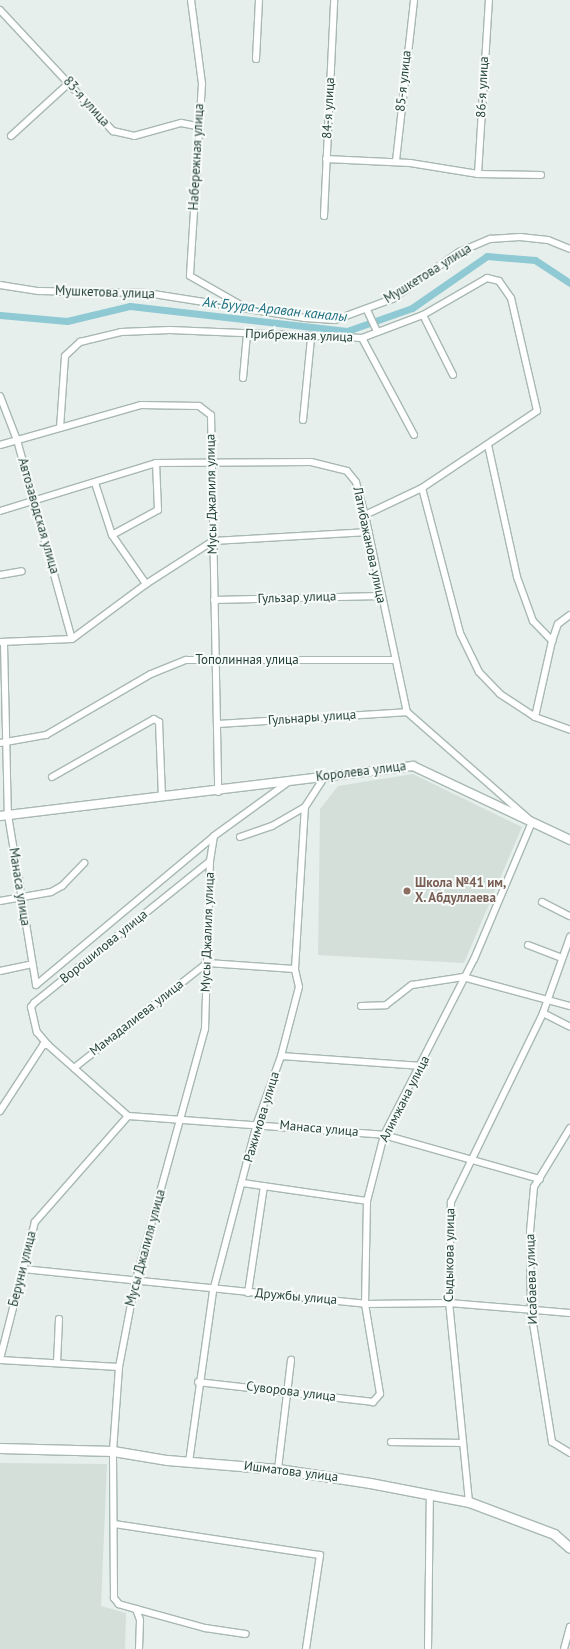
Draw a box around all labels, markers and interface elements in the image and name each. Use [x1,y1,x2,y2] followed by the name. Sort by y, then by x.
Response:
[393,50,415,112] street label: 85-я улица
[474,56,492,118] street label: 86-я улица
[60,74,112,130] street label: 83-я улица
[320,77,338,139] street label: 84-я улица
[186,103,208,211] street label: Набережная улица
[381,241,475,307] street label: Мушкетова улица
[55,283,155,303] street label: Мушкетова улица
[202,293,348,325] water label: Ак-Буура-Араван каналы
[245,326,353,346] street label: Прибрежная улица
[203,433,221,555] street label: Мусы Джалиля улица
[14,456,62,576] street label: Автозаводская улица
[349,485,389,605] street label: Латибажанова улица
[257,589,337,607] street label: Гульзар улица
[195,652,299,668] street label: Тополинная улица
[267,707,357,729] street label: Гульнары улица
[315,759,407,785] street label: Королева улица
[5,847,33,927] street label: Манаса улица
[198,871,218,993] street label: Мусы Джалиля улица
[415,876,506,907] place label: Школа №41 им, Х. Абдуллаева
[402,886,412,896] marker: Школа №41 им, Х. Абдуллаева
[57,907,151,987] street label: Ворошилова улица
[87,977,187,1059] street label: Мамадалиева улица
[377,1053,433,1145] street label: Алимжана улица
[241,1070,283,1164] street label: Ражимова улица
[279,1118,359,1140] street label: Манаса улица
[123,1188,169,1308] street label: Мусы Джалиля улица
[441,1208,459,1302] street label: Сыдыкова улица
[6,1230,40,1308] street label: Беруни улица
[523,1233,541,1325] street label: Исабаева улица
[254,1286,338,1308] street label: Дружбы улица
[245,1379,337,1405] street label: Суворова улица
[243,1458,339,1486] street label: Ишматова улица

